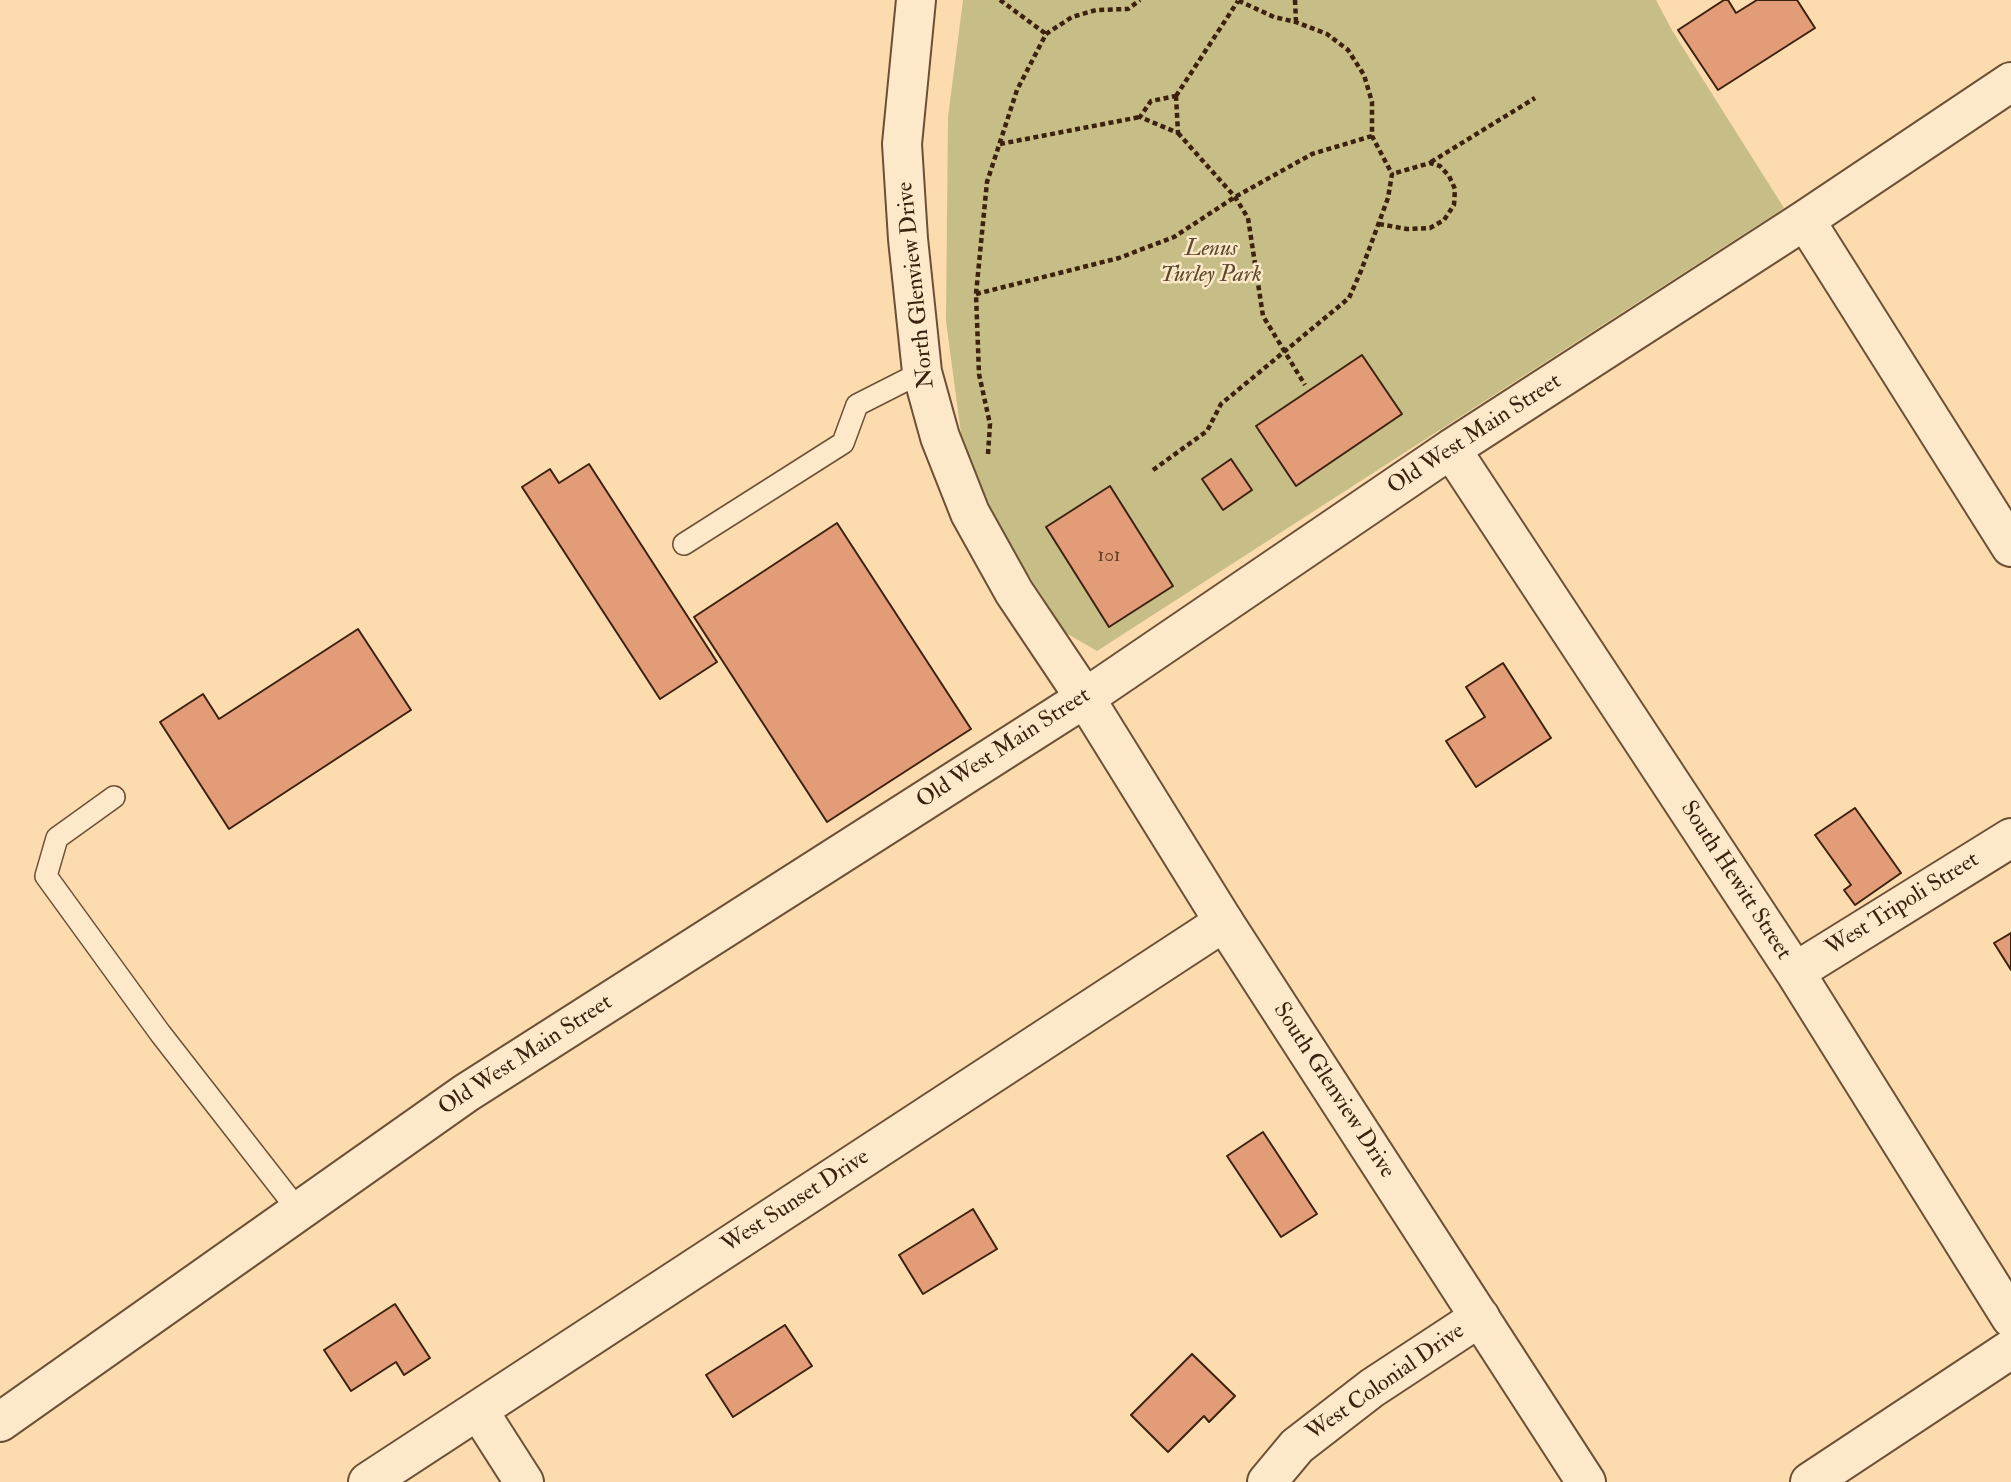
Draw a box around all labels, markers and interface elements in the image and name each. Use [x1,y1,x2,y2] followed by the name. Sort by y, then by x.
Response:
[892,180,942,390] street label: North Glenview Drive
[1160,236,1262,290] park label: Lenus Turley Park
[1383,369,1567,501] street label: Old West Main Street
[1097,546,1121,568] house number: 101
[912,683,1096,815] street label: Old West Main Street
[1673,796,1797,966] street label: South Hewitt Street
[1821,847,1985,963] street label: West Tripoli Street
[434,990,618,1122] street label: Old West Main Street
[1266,998,1400,1184] street label: South Glenview Drive
[717,1144,875,1260] street label: West Sunset Drive
[1302,1318,1470,1448] street label: West Colonial Drive

